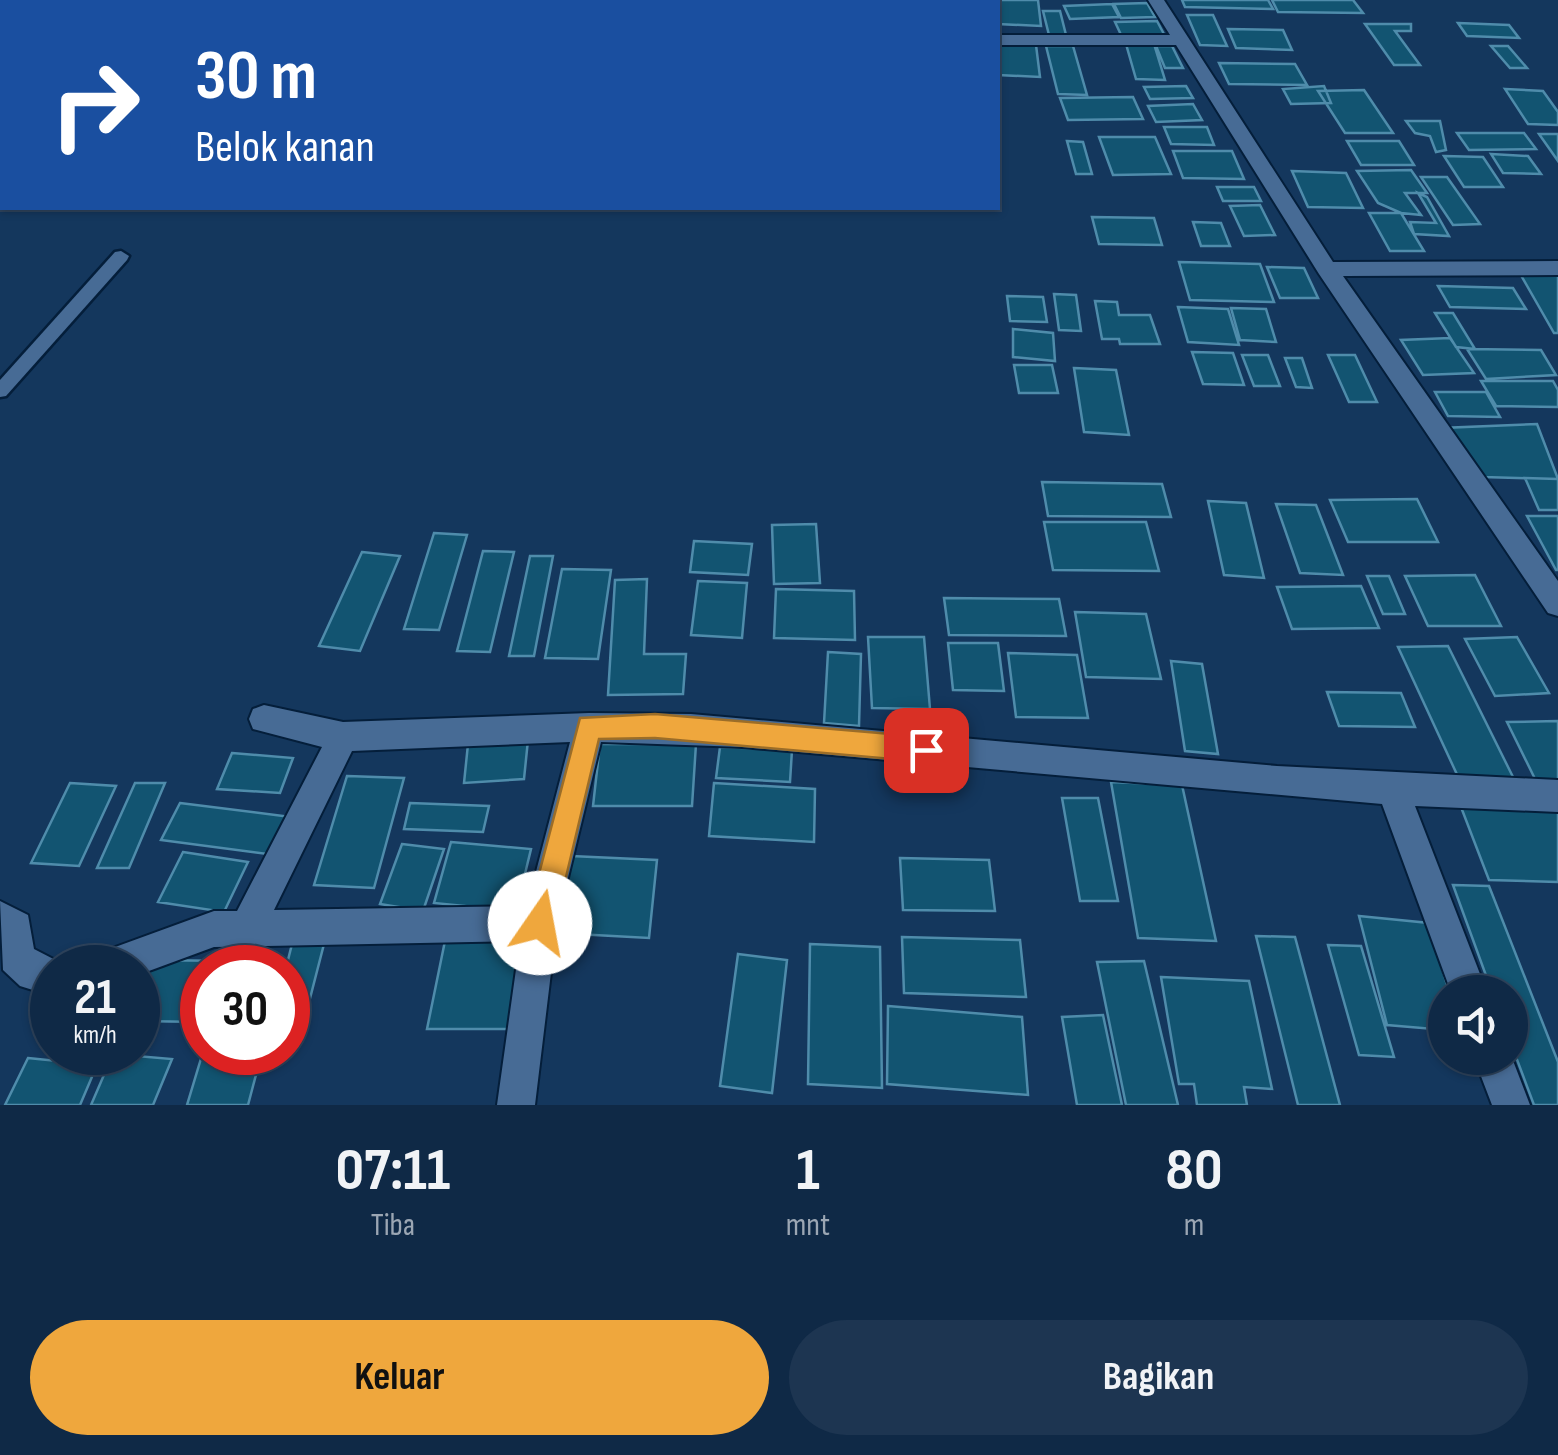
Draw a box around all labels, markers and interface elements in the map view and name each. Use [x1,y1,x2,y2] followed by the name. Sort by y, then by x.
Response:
[195,35,317,119] text: 30 m
[30,40,160,170] icon: right
[195,120,375,175] text: Belok kanan
[884,708,969,793] pin
[899,723,954,778] icon: arrive
[488,871,592,975] position arrow
[180,945,310,1075] speed limit sign: 30
[74,968,116,1028] text: 21
[1428,975,1528,1075] map controls
[1428,975,1528,1075] button: sound
[73,1020,117,1051] text: km/h
[336,1135,450,1207] text: 07:11
[796,1135,820,1207] text: 1
[1166,1135,1222,1207] text: 80
[371,1206,415,1245] text: Tiba
[786,1206,830,1245] text: mnt
[1184,1206,1204,1245] text: m
[30,1320,769,1435] button: Keluar
[789,1320,1528,1435] button: Bagikan

